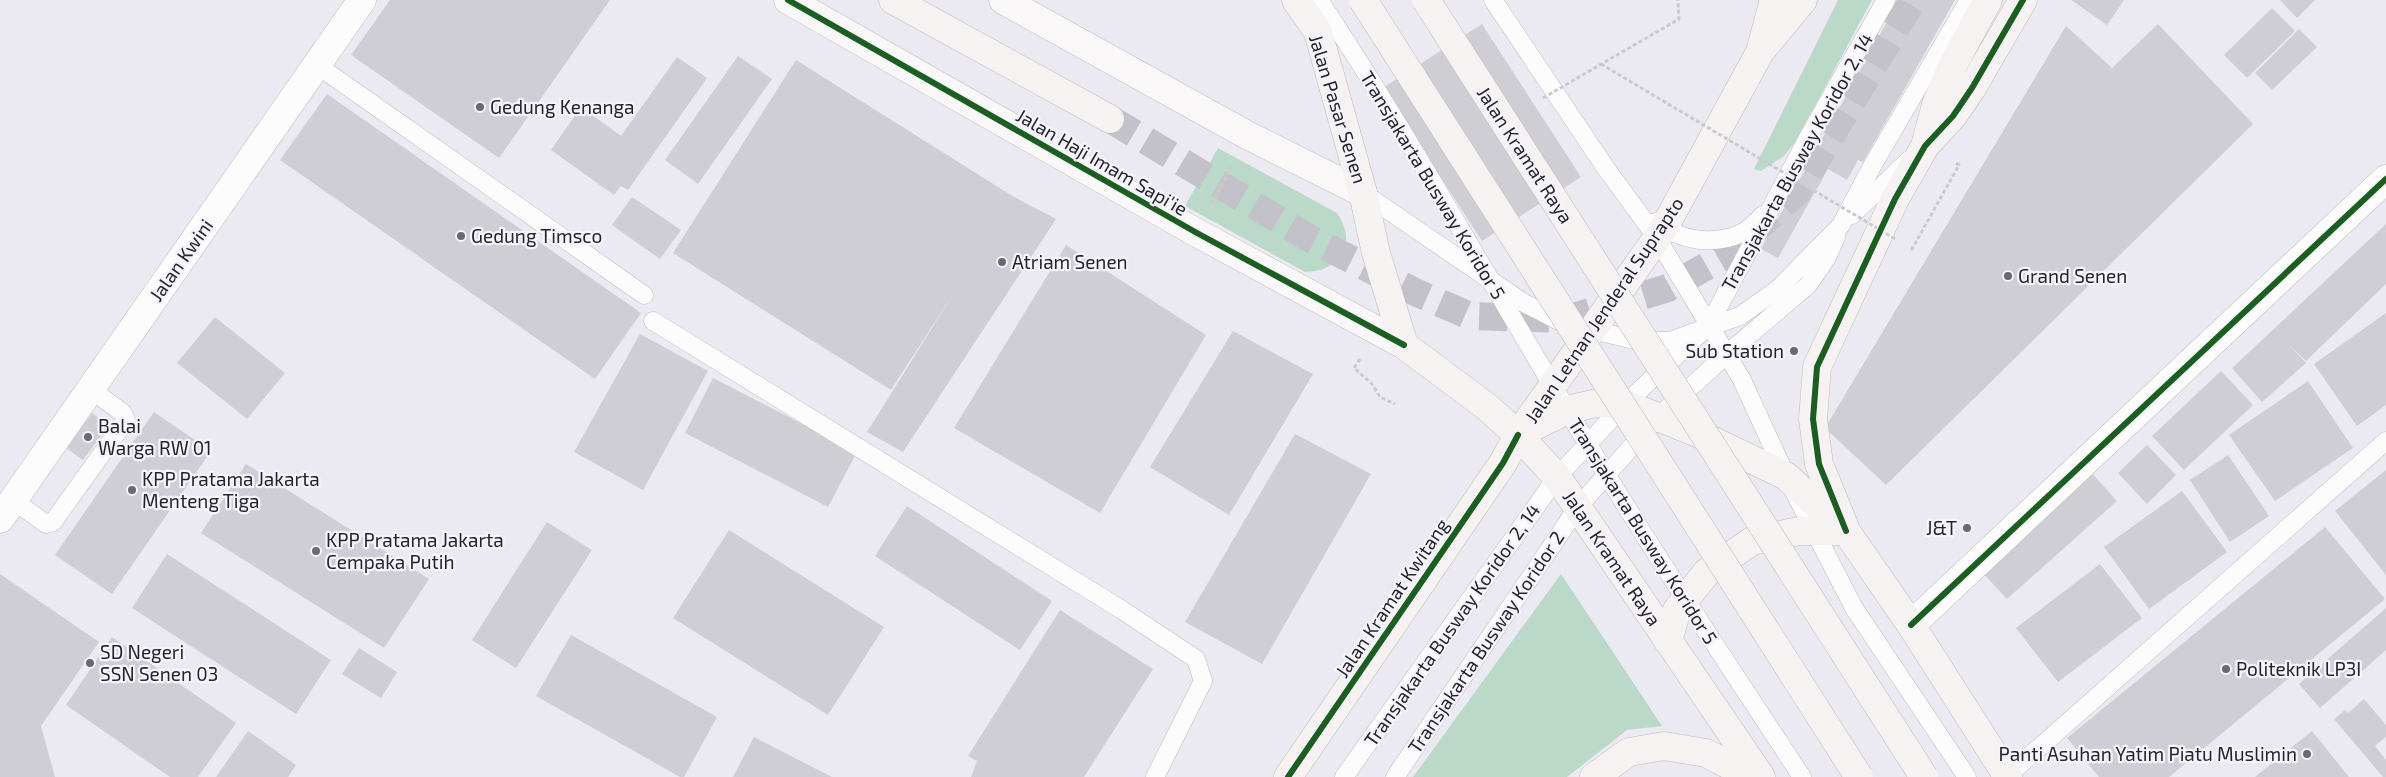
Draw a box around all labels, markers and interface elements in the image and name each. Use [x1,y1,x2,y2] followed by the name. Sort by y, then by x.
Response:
[1716,29,1877,294] street label: Transjakarta Busway Koridor 2, 14
[1305,32,1372,186] street label: Jalan Pasar Senen
[1356,66,1511,303] street label: Transjakarta Busway Koridor 5
[1473,82,1578,228] street label: Jalan Kramat Raya
[490,95,634,118] place label: Gedung Kenanga
[474,101,486,113] marker: Gedung Kenanga
[1013,103,1192,220] street label: Jalan Haji Imam Sapi'ie
[1519,192,1688,427] street label: Jalan Letnan Jenderal Suprapto
[144,214,217,305] street label: Jalan Kwini
[471,224,602,247] place label: Gedung Timsco
[455,230,467,242] marker: Gedung Timsco
[1012,250,1128,273] place label: Atriam Senen
[996,256,1008,268] marker: Atriam Senen
[2018,264,2127,287] place label: Grand Senen
[2002,270,2014,282] marker: Grand Senen
[1685,339,1784,362] place label: Sub Station
[1788,345,1800,357] marker: Sub Station
[1564,413,1723,648] street label: Transjakarta Busway Koridor 5
[98,414,212,459] place label: Balai Warga RW 01
[82,431,94,443] marker: Balai Warga RW 01
[142,467,320,512] place label: KPP Pratama Jakarta Menteng Tiga
[126,484,138,496] marker: KPP Pratama Jakarta Menteng Tiga
[1559,486,1666,630] street label: Jalan Kramat Raya
[1359,499,1545,751] street label: Transjakarta Busway Koridor 2, 14
[1330,514,1453,681] street label: Jalan Kramat Kwitang
[1926,516,1957,539] place label: J&T
[1961,522,1973,534] marker: J&T
[1403,526,1569,758] street label: Transjakarta Busway Koridor 2
[326,528,504,573] place label: KPP Pratama Jakarta Cempaka Putih
[310,545,322,557] marker: KPP Pratama Jakarta Cempaka Putih
[100,640,218,685] place label: SD Negeri SSN Senen 03
[84,657,96,669] marker: SD Negeri SSN Senen 03
[2236,657,2361,680] place label: Politeknik LP3I
[2220,663,2232,675] marker: Politeknik LP3I
[1999,742,2297,765] place label: Panti Asuhan Yatim Piatu Muslimin
[2301,748,2313,760] marker: Panti Asuhan Yatim Piatu Muslimin

